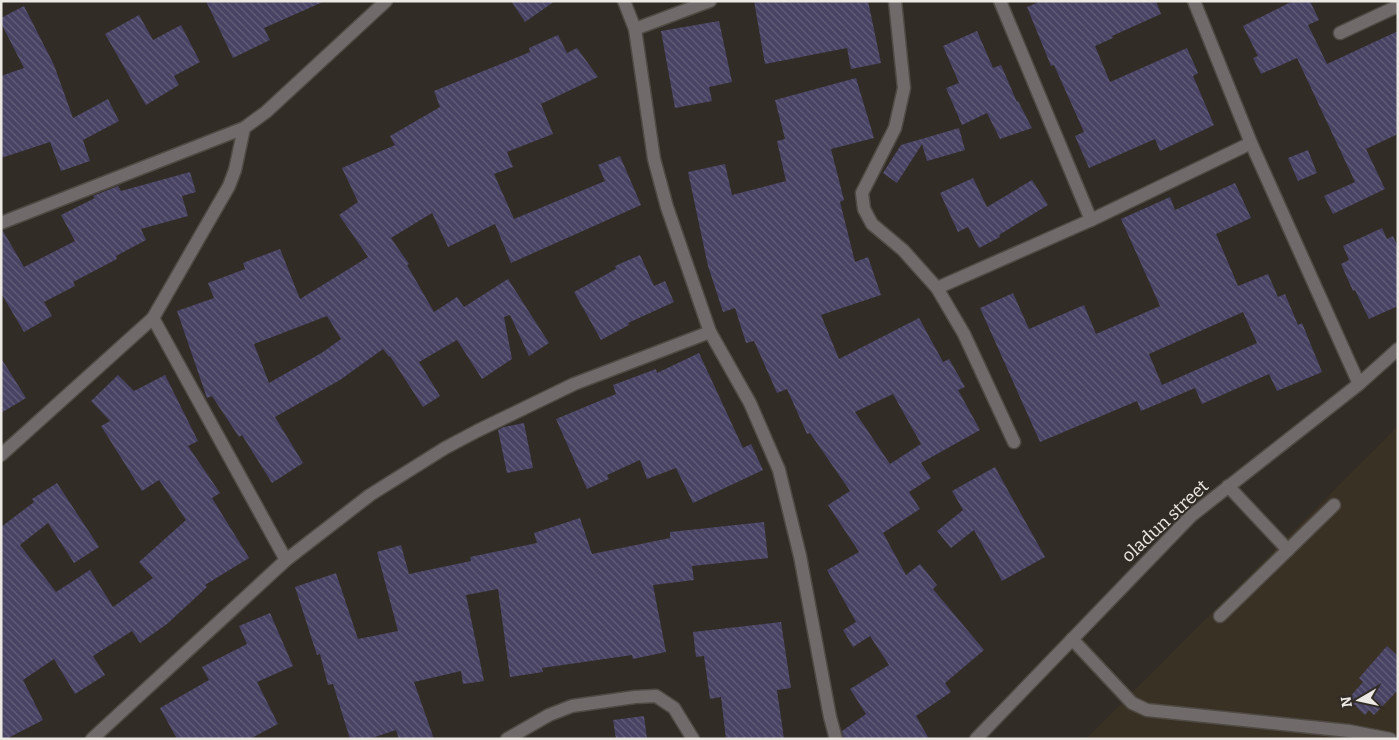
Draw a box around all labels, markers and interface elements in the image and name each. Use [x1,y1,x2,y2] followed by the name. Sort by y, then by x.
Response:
[1117,475,1213,567] street label: oladun street
[1334,675,1384,725] north arrow
[1337,695,1356,709] text: N

